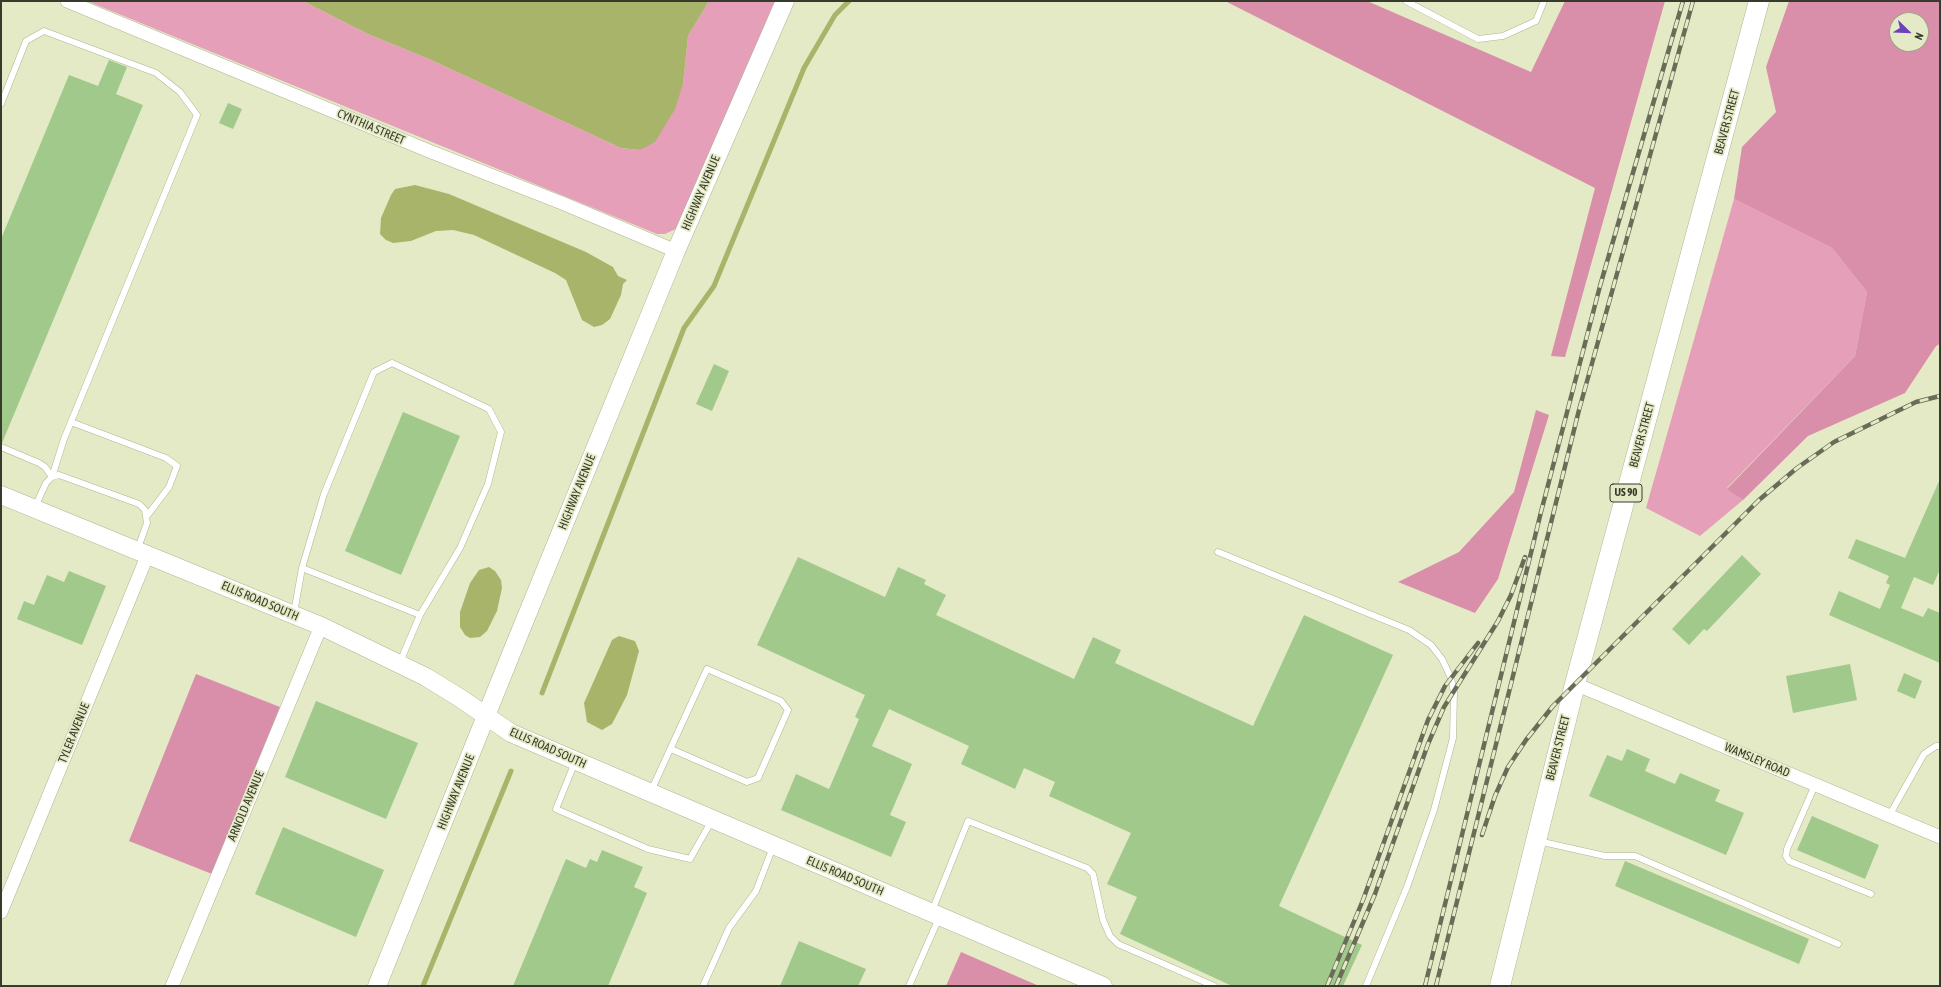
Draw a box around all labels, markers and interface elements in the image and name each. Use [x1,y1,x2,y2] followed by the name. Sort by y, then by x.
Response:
[1889,12,1929,52] north arrow
[1912,31,1926,42] text: N
[1711,88,1743,156] street label: BEAVER STREET
[335,106,407,148] street label: CYNTHIA STREET
[679,153,723,233] street label: HIGHWAY AVENUE
[1626,401,1658,469] street label: BEAVER STREET
[555,452,599,532] street label: HIGHWAY AVENUE
[1610,484,1642,502] road number: US 90
[219,578,301,624] street label: ELLIS ROAD SOUTH
[55,701,93,765] street label: TYLER AVENUE
[1543,714,1573,782] street label: BEAVER STREET
[507,725,589,771] street label: ELLIS ROAD SOUTH
[1722,740,1792,780] street label: WAMSLEY ROAD
[434,752,478,832] street label: HIGHWAY AVENUE
[225,769,267,843] street label: ARNOLD AVENUE
[804,853,886,899] street label: ELLIS ROAD SOUTH

